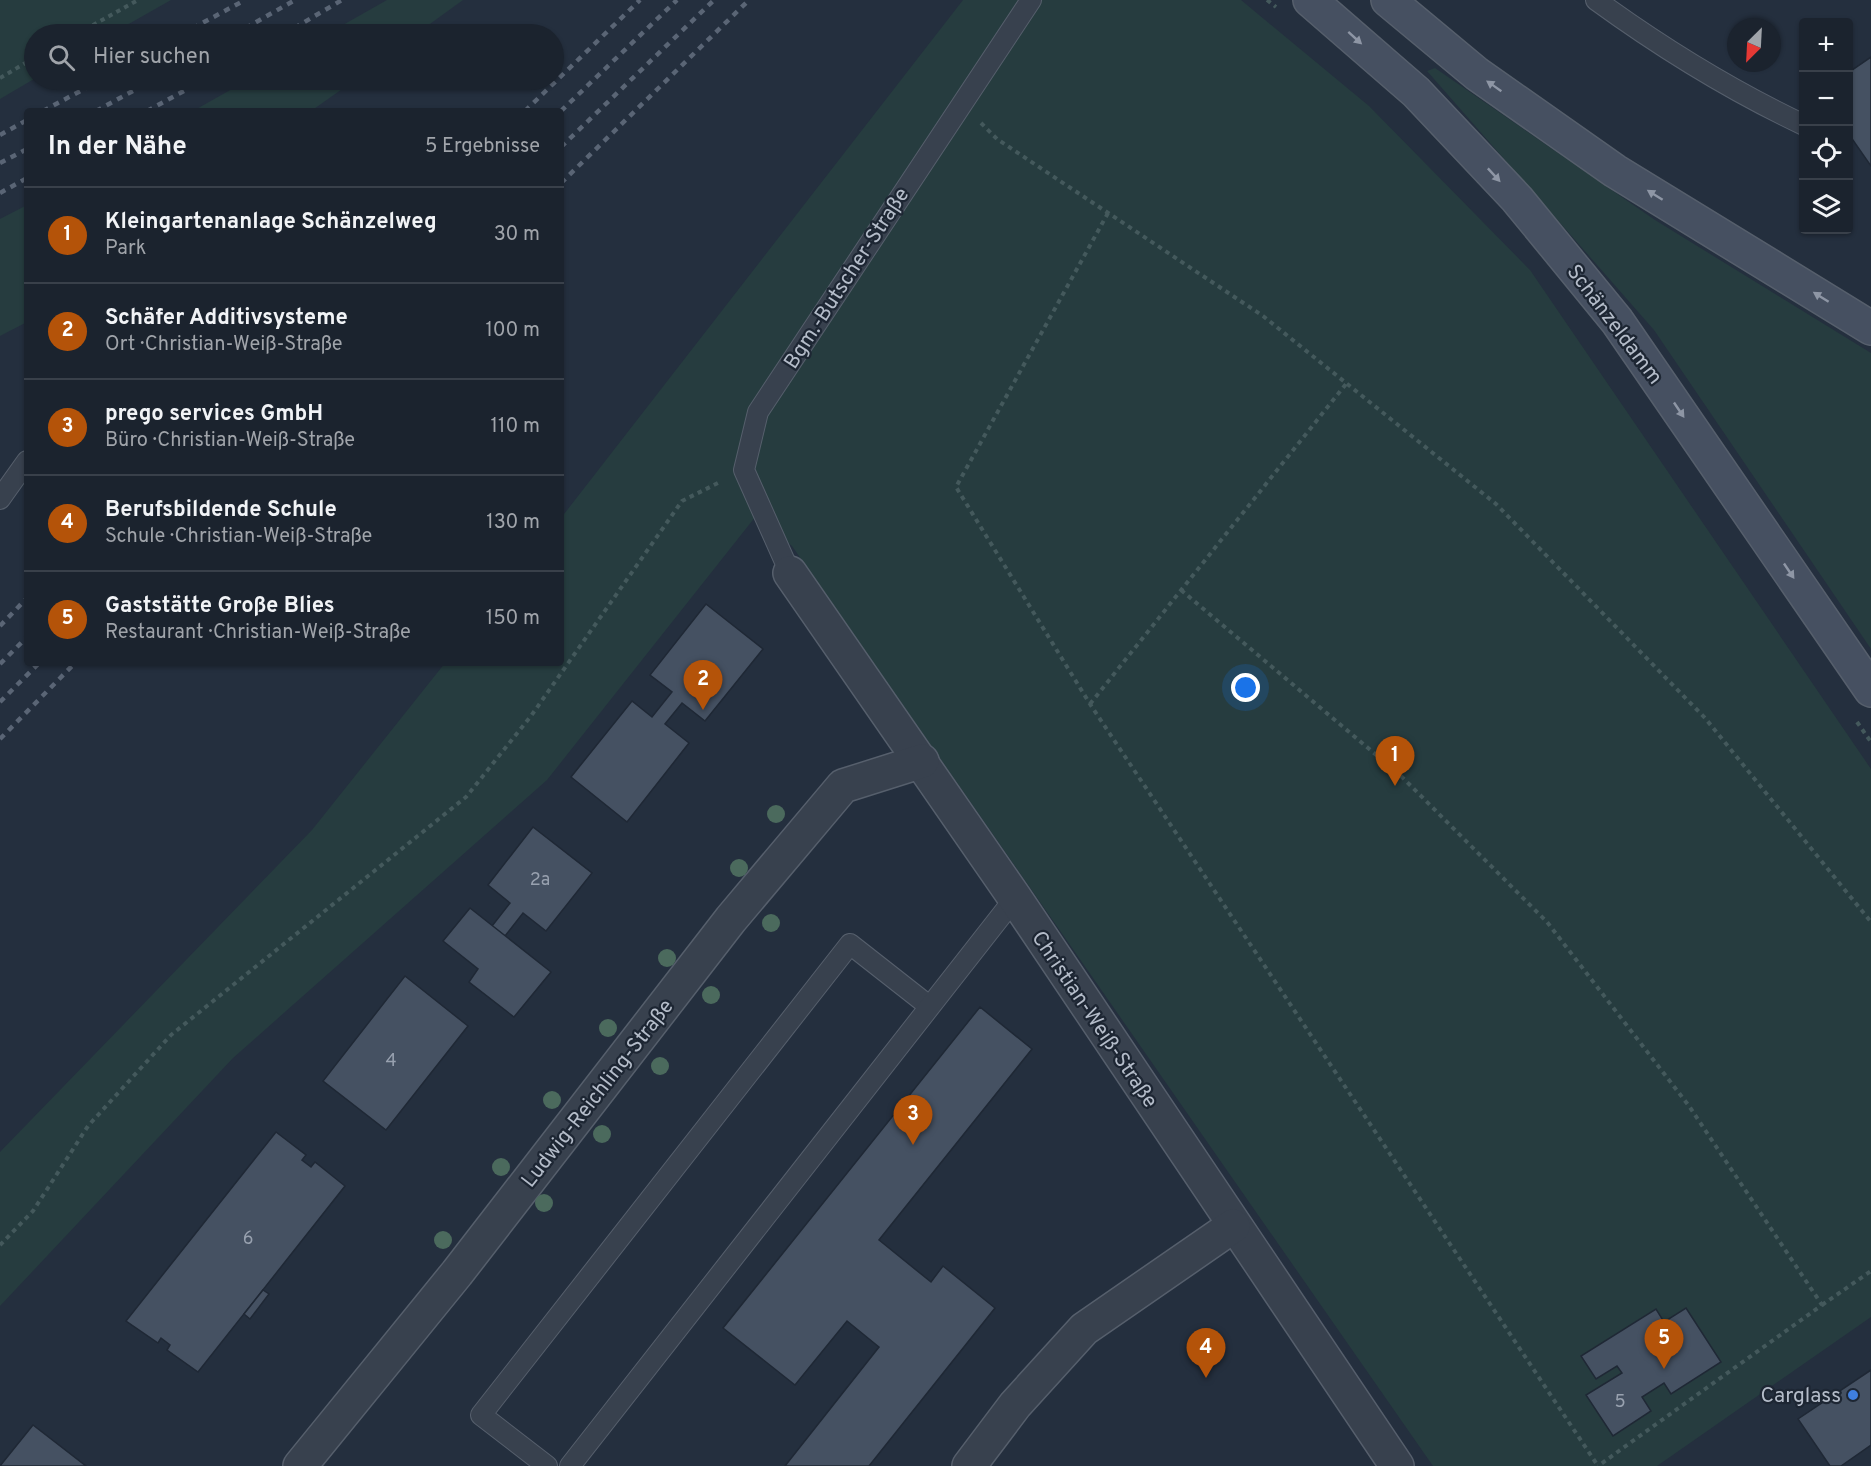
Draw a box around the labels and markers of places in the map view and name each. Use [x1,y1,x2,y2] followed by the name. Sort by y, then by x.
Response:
[684,660,722,710] pin: 2
[1376,736,1414,786] pin: 1
[894,1096,932,1145] pin: 3
[1644,1320,1684,1369] pin: 5
[1186,1328,1226,1378] pin: 4
[1760,1383,1841,1410] place label: Carglass
[1846,1388,1860,1402] marker: Carglass

